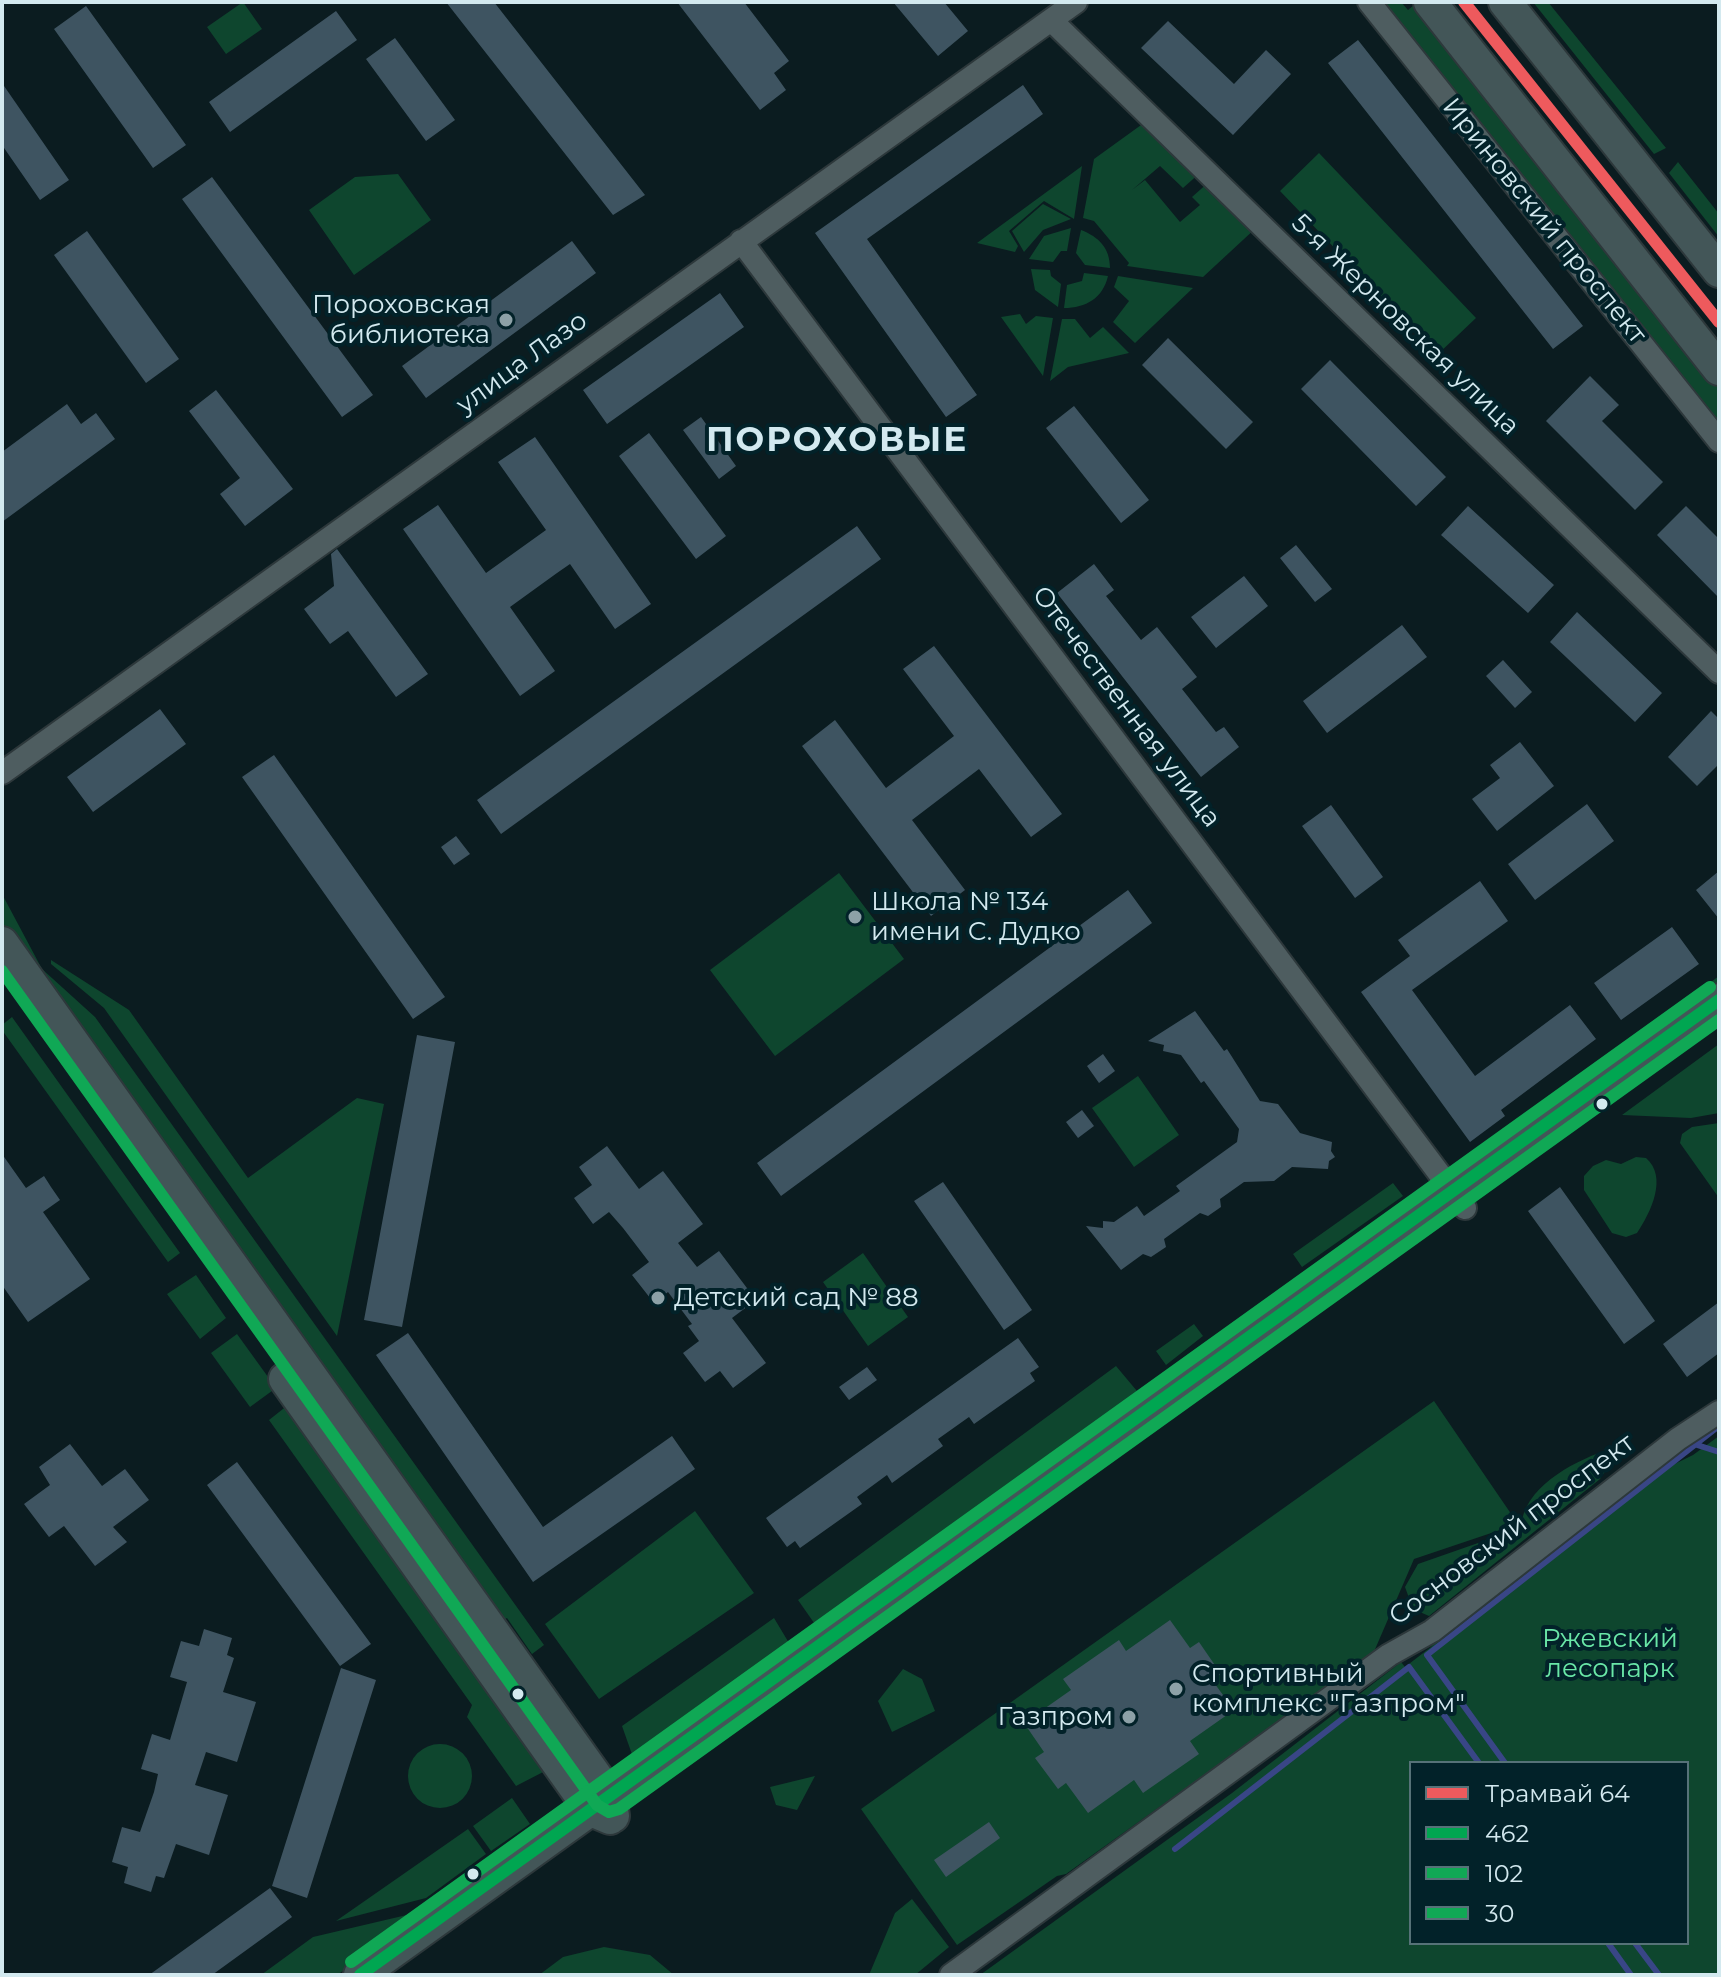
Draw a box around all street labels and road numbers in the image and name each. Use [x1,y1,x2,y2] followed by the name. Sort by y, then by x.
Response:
[1435,92,1653,350] street label: Ириновский проспект
[1285,208,1525,442] street label: 5-я Жерновская улица
[451,305,593,421] street label: улица Лазо
[1025,580,1227,834] street label: Отечественная улица
[1383,1428,1641,1632] street label: Сосновский проспект

